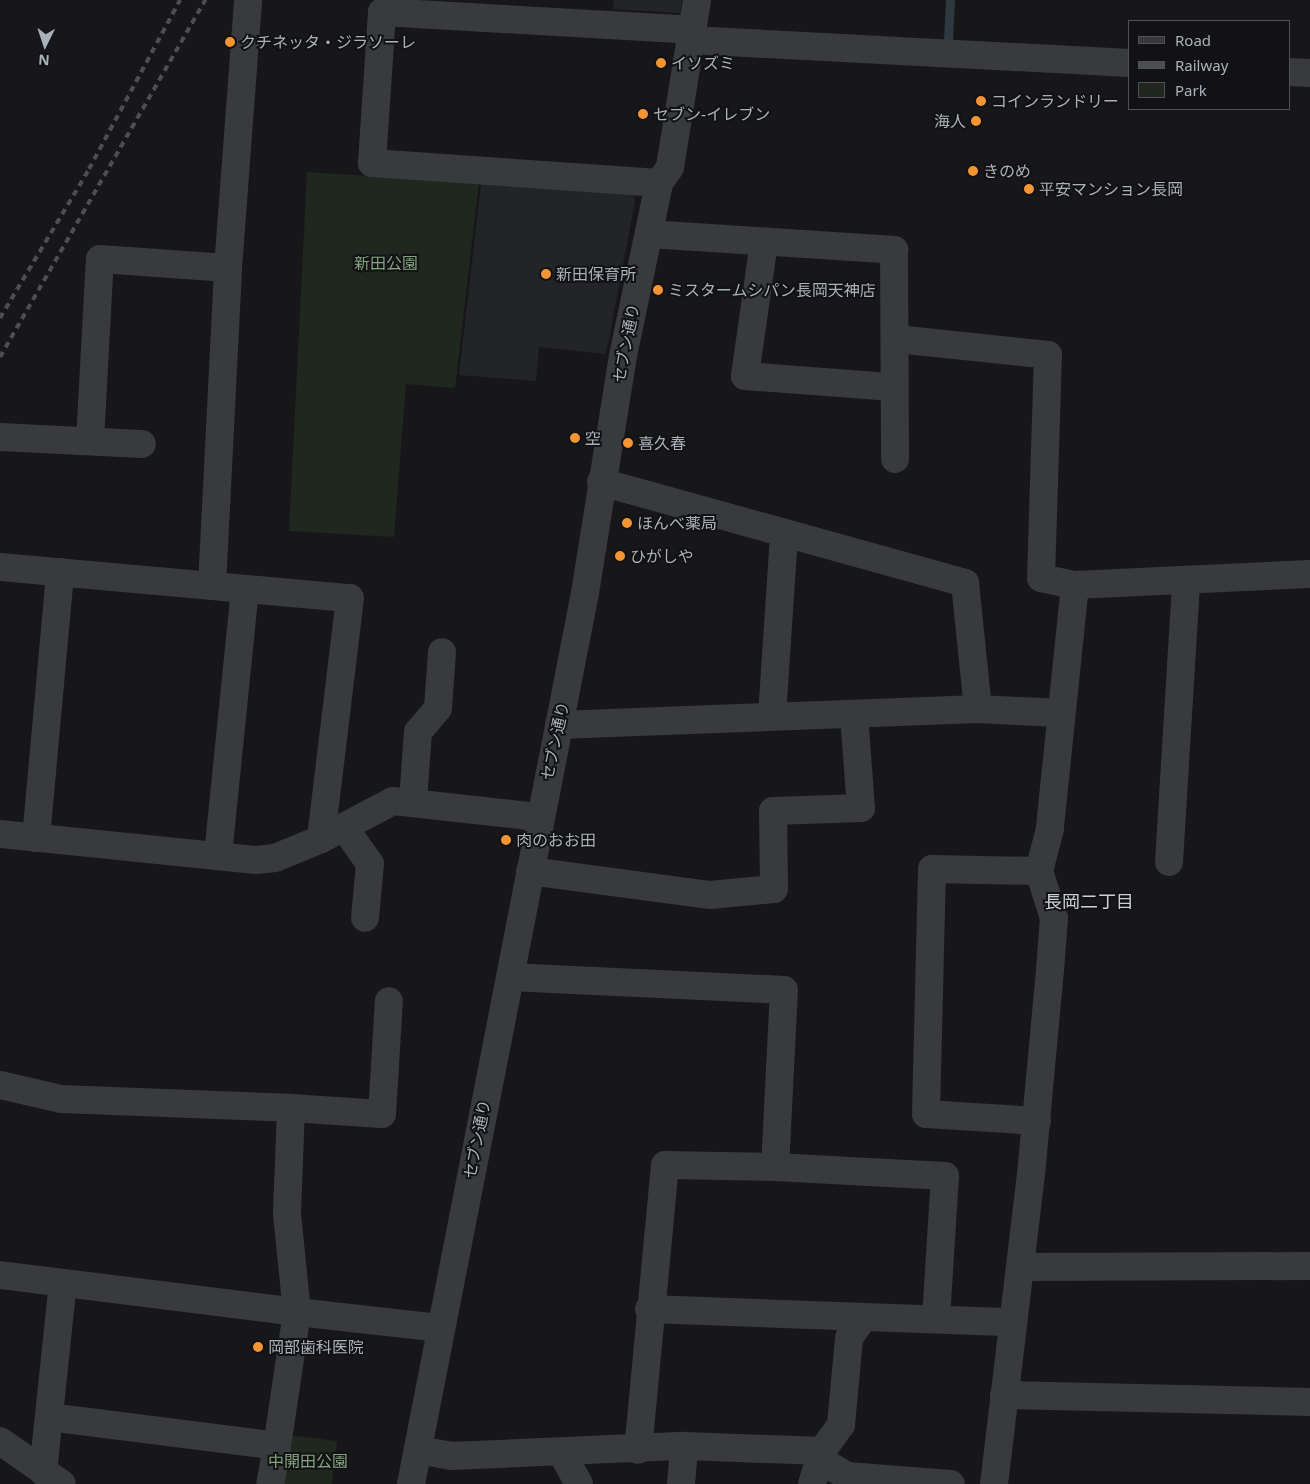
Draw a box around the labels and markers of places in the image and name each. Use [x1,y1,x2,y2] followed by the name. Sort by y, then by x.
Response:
[240,32,416,52] place label: クチネッタ・ジラソーレ
[224,36,236,48] marker: クチネッタ・ジラソーレ
[671,53,735,73] place label: イソズミ
[655,57,667,69] marker: イソズミ
[991,91,1119,111] place label: コインランドリー
[975,95,987,107] marker: コインランドリー
[653,104,770,124] place label: セブン-イレブン
[637,108,649,120] marker: セブン-イレブン
[934,111,966,131] place label: 海人
[970,115,982,127] marker: 海人
[983,161,1031,181] place label: きのめ
[967,165,979,177] marker: きのめ
[1039,179,1183,199] place label: 平安マンション長岡
[1023,183,1035,195] marker: 平安マンション長岡
[556,264,636,284] place label: 新田保育所
[540,268,552,280] marker: 新田保育所
[668,280,876,300] place label: ミスタームシパン長岡天神店
[652,284,664,296] marker: ミスタームシパン長岡天神店
[585,428,601,448] place label: 空
[569,432,581,444] marker: 空
[638,433,686,453] place label: 喜久春
[622,437,634,449] marker: 喜久春
[637,513,717,533] place label: ほんべ薬局
[621,517,633,529] marker: ほんべ薬局
[630,546,694,566] place label: ひがしや
[614,550,626,562] marker: ひがしや
[516,830,596,850] place label: 肉のおお田
[500,834,512,846] marker: 肉のおお田
[268,1337,364,1357] place label: 岡部歯科医院
[252,1341,264,1353] marker: 岡部歯科医院

